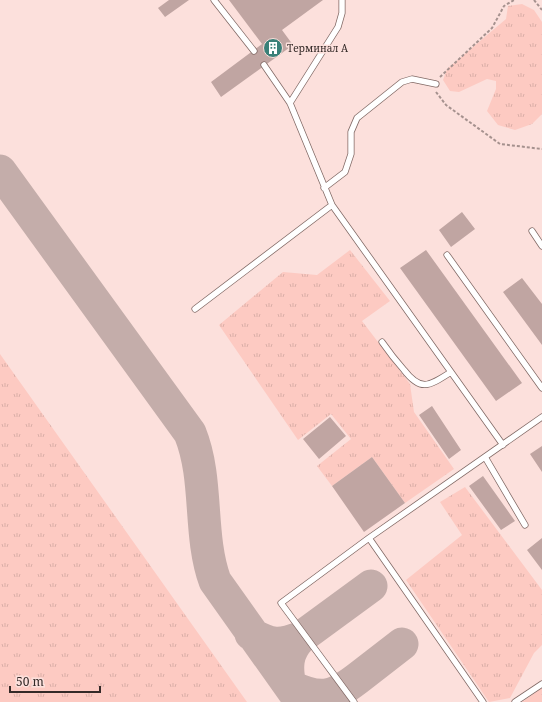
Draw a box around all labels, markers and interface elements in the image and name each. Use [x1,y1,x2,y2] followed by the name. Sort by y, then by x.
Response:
[262,37,284,59] building icon: Терминал А
[287,41,349,55] place label: Терминал А
[10,668,100,694] scale bar
[16,673,44,690] text: 50 m

